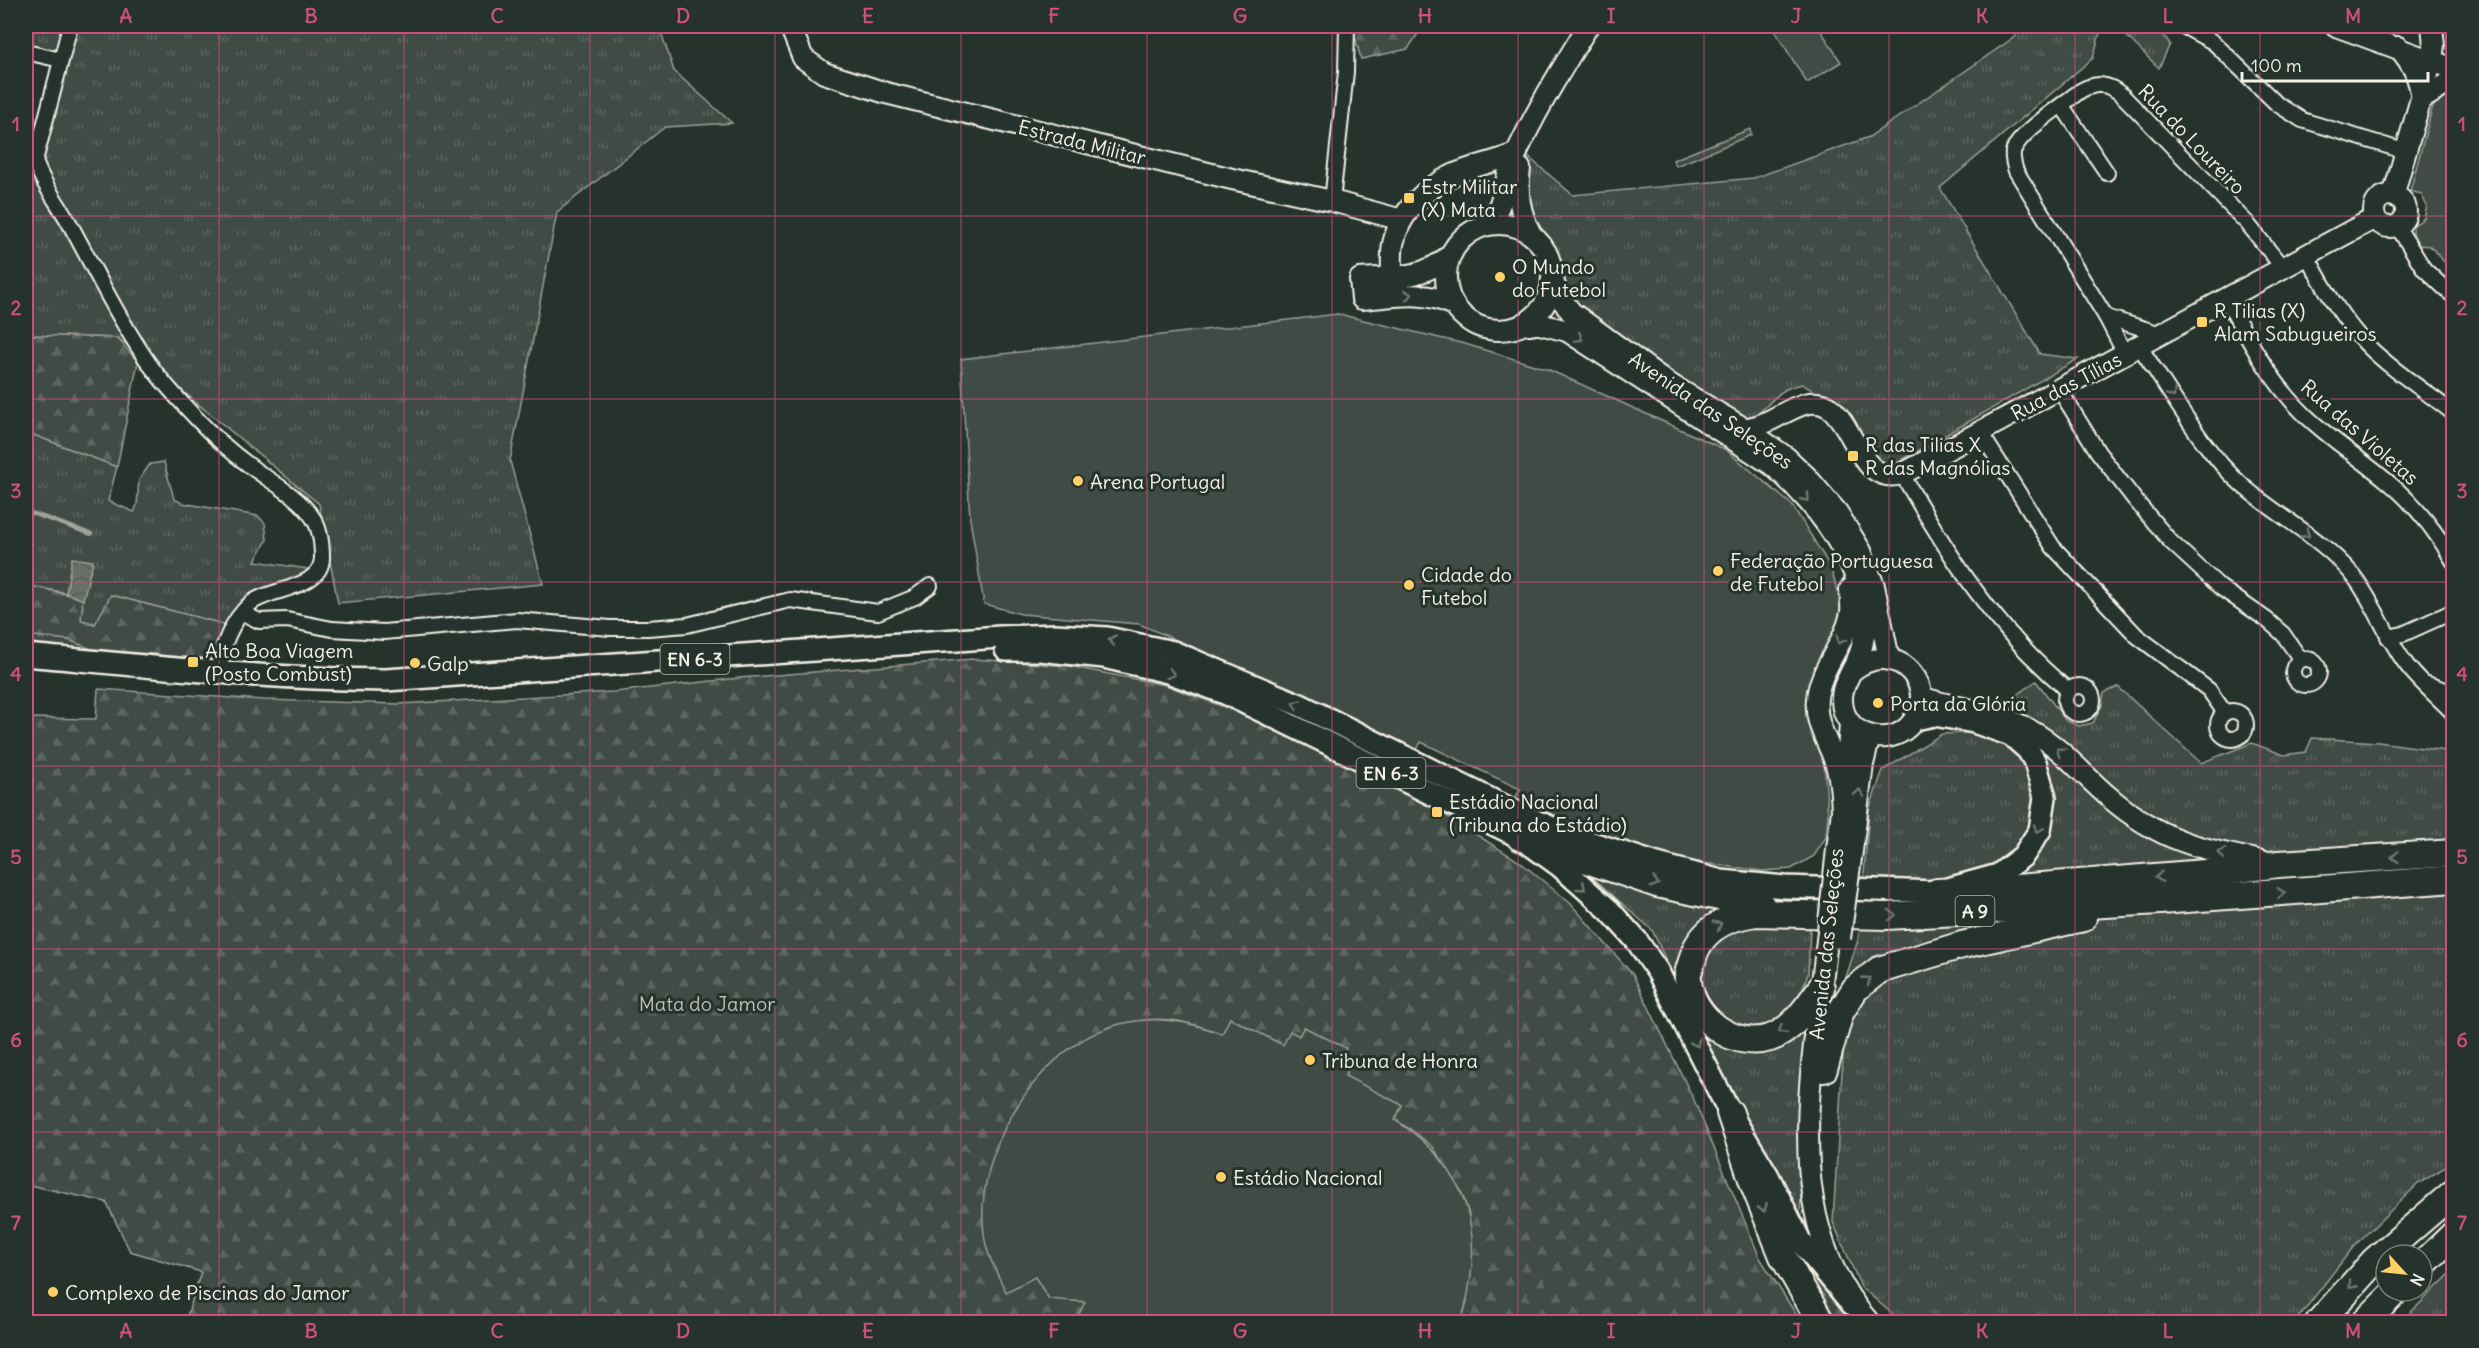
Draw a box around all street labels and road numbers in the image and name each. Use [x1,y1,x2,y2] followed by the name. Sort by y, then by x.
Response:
[2133,79,2251,199] street label: Rua do Loureiro
[1016,114,1148,170] street label: Estrada Militar
[1624,346,1798,474] street label: Avenida das Seleções
[2006,346,2126,426] street label: Rua das Tílias
[2296,374,2424,490] street label: Rua das Violetas
[660,644,730,674] road number: EN 6-3
[1356,758,1426,788] road number: EN 6-3
[1804,847,1848,1041] street label: Avenida das Seleções
[1956,896,1994,926] road number: A 9

